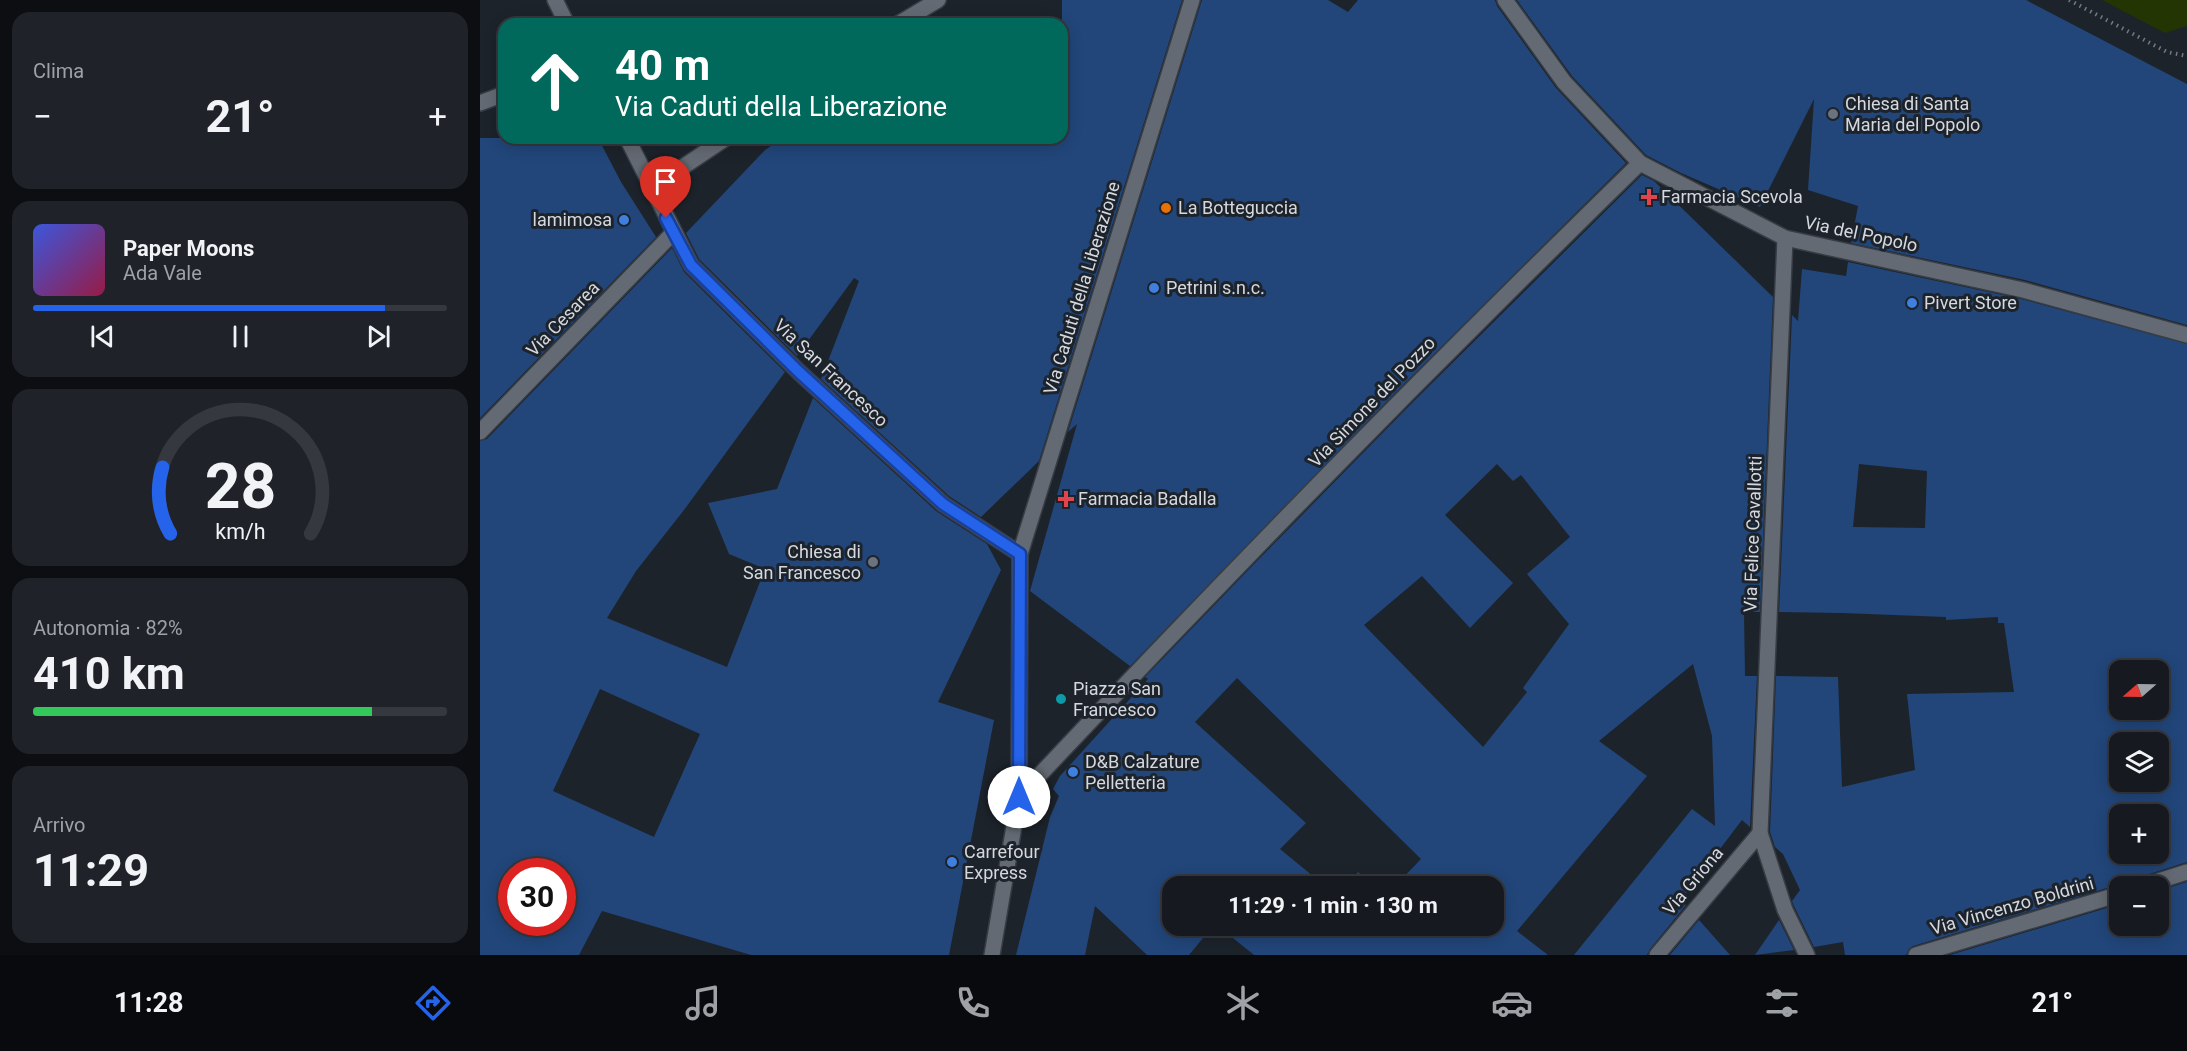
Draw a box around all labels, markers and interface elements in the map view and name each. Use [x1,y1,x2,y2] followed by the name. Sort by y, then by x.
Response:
[615,41,710,90] text: 40 m
[516,42,594,120] icon: ahead
[33,59,84,83] text: Clima
[205,90,275,143] text: 21°
[615,91,947,123] text: Via Caduti della Liberazione
[1845,93,1980,135] place label: Chiesa di Santa Maria del Popolo
[33,97,52,136] text: −
[428,97,447,136] text: +
[1826,107,1840,121] marker: Chiesa di Santa Maria del Popolo
[640,156,691,218] pin
[649,165,682,198] icon: arrive
[1039,179,1124,397] street label: Via Caduti della Liberazione
[1661,186,1803,207] place label: Farmacia Scevola
[1642,190,1656,204] marker: Farmacia Scevola
[1178,197,1298,218] place label: La Botteguccia
[1159,201,1173,215] marker: La Botteguccia
[533,209,612,230] place label: lamimosa
[1803,211,1920,256] street label: Via del Popolo
[617,213,631,227] marker: lamimosa
[123,236,254,261] text: Paper Moons
[123,261,202,285] text: Ada Vale
[522,277,603,360] street label: Via Cesarea
[1166,277,1265,298] place label: Petrini s.n.c.
[1147,281,1161,295] marker: Petrini s.n.c.
[1924,292,2017,313] place label: Pivert Store
[1905,296,1919,310] marker: Pivert Store
[770,314,893,431] street label: Via San Francesco
[86,320,119,353] icon: previous
[224,320,257,353] icon: pause
[362,320,395,353] icon: next
[1304,332,1439,471] street label: Via Simone del Pozzo
[204,451,276,524] text: 28
[1739,455,1766,613] street label: Via Felice Cavallotti
[1078,488,1217,509] place label: Farmacia Badalla
[1059,492,1073,506] marker: Farmacia Badalla
[215,520,265,545] text: km/h
[743,541,861,583] place label: Chiesa di San Francesco
[866,555,880,569] marker: Chiesa di San Francesco
[33,616,183,640] text: Autonomia · 82%
[33,647,185,700] text: 410 km
[2109,660,2169,720] north arrow
[2109,660,2169,936] map controls
[1073,678,1161,720] place label: Piazza San Francesco
[1054,692,1068,706] marker: Piazza San Francesco
[2109,732,2169,792] button: layers
[1085,751,1200,793] place label: D&B Calzature Pelletteria
[987,765,1051,829] position arrow
[1066,765,1080,779] marker: D&B Calzature Pelletteria
[2109,804,2169,864] button: +
[33,813,85,837] text: Arrivo
[964,841,1040,883] place label: Carrefour Express
[1658,842,1727,919] street label: Via Griona
[33,844,149,897] text: 11:29
[945,855,959,869] marker: Carrefour Express
[498,858,576,936] speed limit sign: 30
[1928,872,2096,939] street label: Via Vincenzo Boldrini
[2109,876,2169,936] button: −
[1228,893,1438,918] text: 11:29 · 1 min · 130 m
[412,982,454,1024] icon: directions
[682,982,724,1024] icon: music
[952,982,994,1024] icon: phone
[1222,982,1264,1024] icon: climate
[1491,982,1533,1024] icon: car
[1761,982,1803,1024] icon: filters
[114,987,184,1019] text: 11:28
[2031,987,2073,1019] text: 21°

